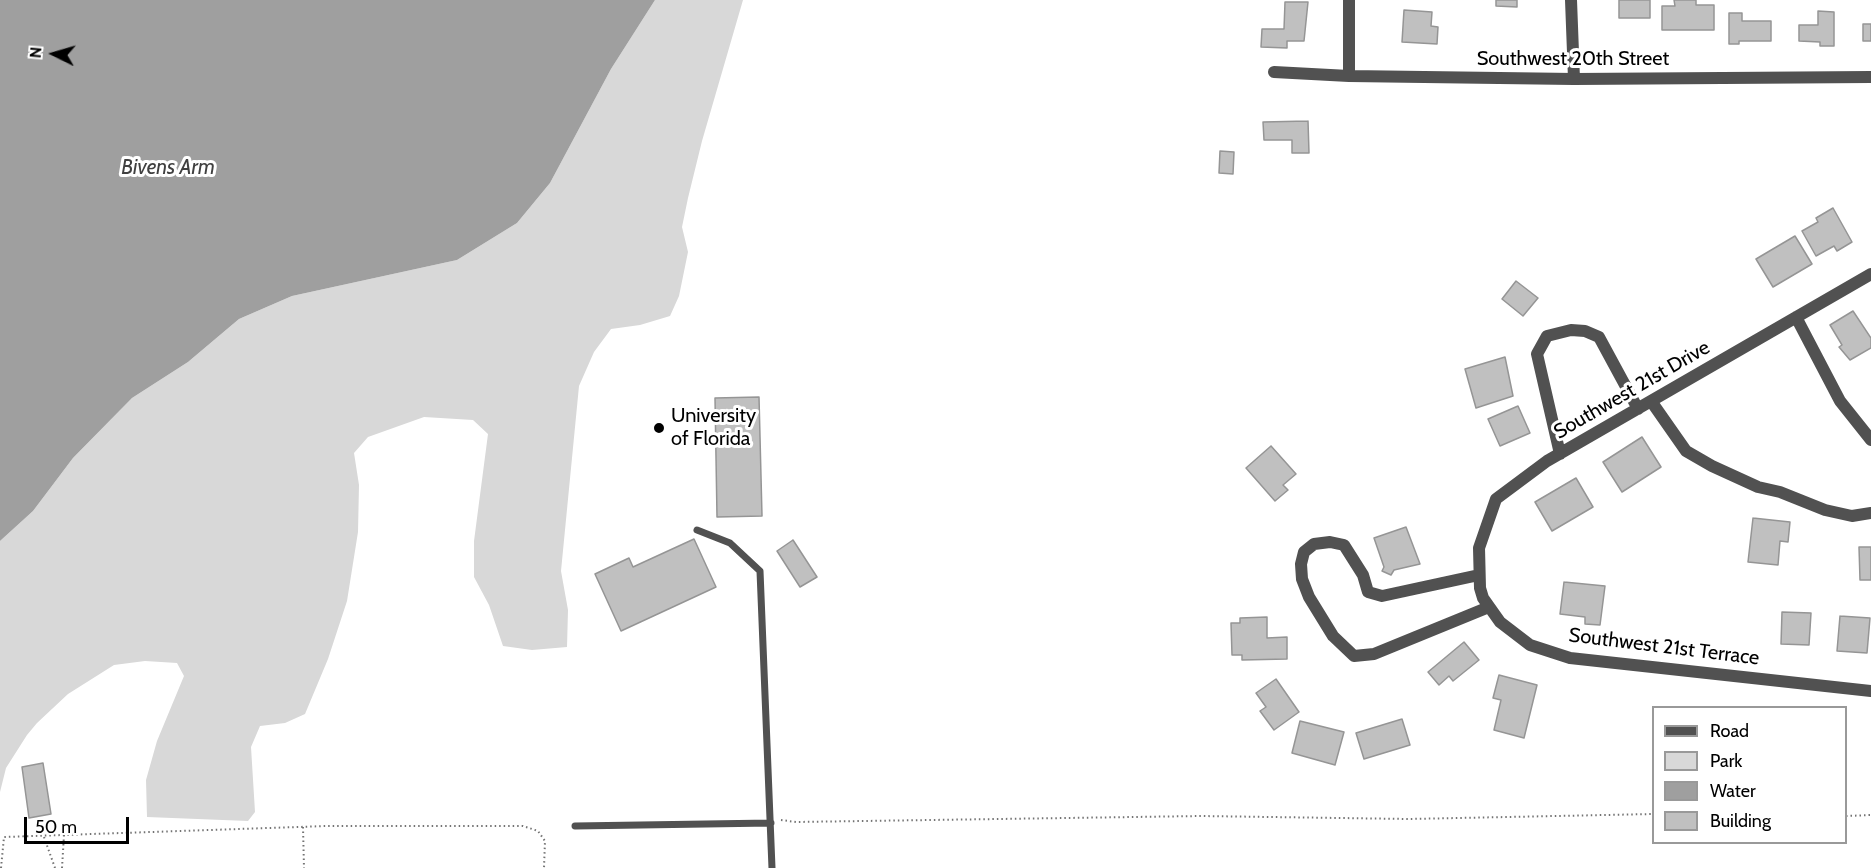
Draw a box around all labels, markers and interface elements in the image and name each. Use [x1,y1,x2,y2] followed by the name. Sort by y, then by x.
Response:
[24,24,84,84] north arrow
[26,46,46,59] text: N
[1477,47,1669,71] street label: Southwest 20th Street
[121,155,215,181] water label: Bivens Arm
[1550,336,1714,444] street label: Southwest 21st Drive
[671,404,756,451] place label: University of Florida
[652,421,666,435] marker: University of Florida
[1567,623,1761,671] street label: Southwest 21st Terrace
[1652,706,1847,844] legend
[1710,720,1749,742] text: Road
[1710,750,1742,772] text: Park
[1710,780,1756,802] text: Water
[27,805,132,843] scale bar
[1710,810,1771,832] text: Building
[35,816,77,838] text: 50 m

